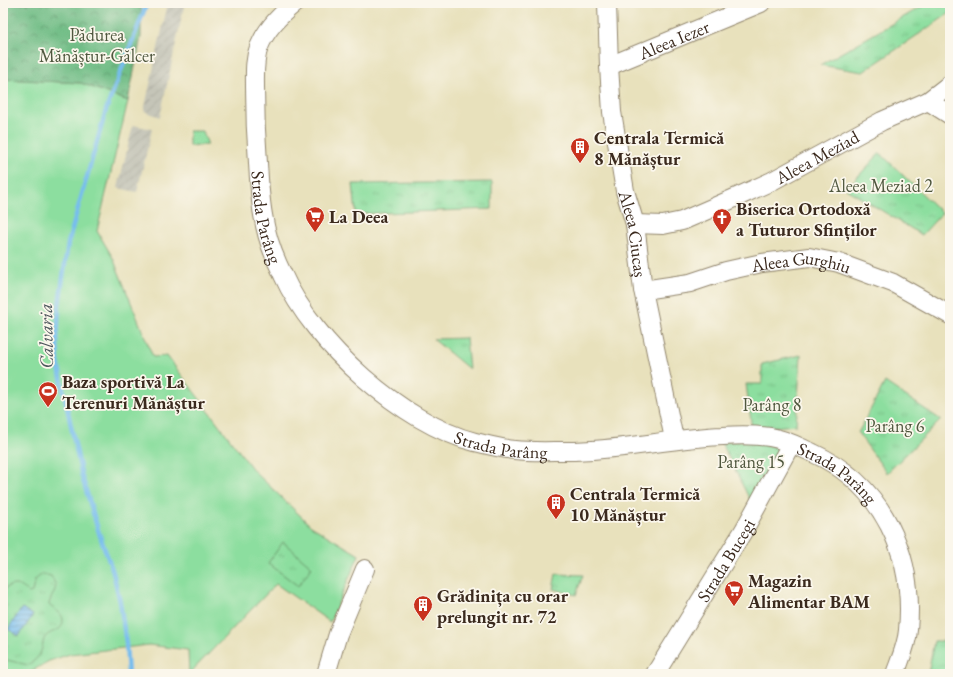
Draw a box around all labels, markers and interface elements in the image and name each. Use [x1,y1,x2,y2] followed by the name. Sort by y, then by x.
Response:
[634,14,712,64] street label: Aleea Iezer
[39,23,155,67] park label: Pădurea Mănăștur-Gălcer
[770,124,863,189] street label: Aleea Meziad
[594,126,724,170] place label: Centrala Termică 8 Mănăștur
[569,136,591,164] building icon: Centrala Termică 8 Mănăștur
[247,170,288,267] street label: Strada Parâng
[828,174,933,197] park label: Aleea Meziad 2
[614,186,653,279] street label: Aleea Ciucaș
[736,197,877,241] place label: Biserica Ortodoxă a Tuturor Sfinților
[304,205,326,233] supermarket icon: La Deea
[329,205,388,228] place label: La Deea
[711,207,733,235] church icon: Biserica Ortodoxă a Tuturor Sfinților
[748,245,855,278] street label: Aleea Gurghiu
[33,303,59,369] water label: Calvaria
[62,370,205,414] place label: Baza sportivă La Terenuri Mănăștur
[37,380,59,408] sports icon: Baza sportivă La Terenuri Mănăștur
[743,393,802,416] park label: Parâng 8
[866,414,925,437] park label: Parâng 6
[451,425,547,463] street label: Strada Parâng
[794,436,883,508] street label: Strada Parâng
[717,450,785,473] park label: Parâng 15
[570,482,700,526] place label: Centrala Termică 10 Mănăștur
[545,492,567,520] building icon: Centrala Termică 10 Mănăștur
[691,514,760,606] street label: Strada Bucegi
[747,569,871,613] place label: Magazin Alimentar BAM
[723,579,745,607] supermarket icon: Magazin Alimentar BAM
[437,584,569,628] place label: Grădinița cu orar prelungit nr. 72
[412,594,434,622] building icon: Grădinița cu orar prelungit nr. 72

